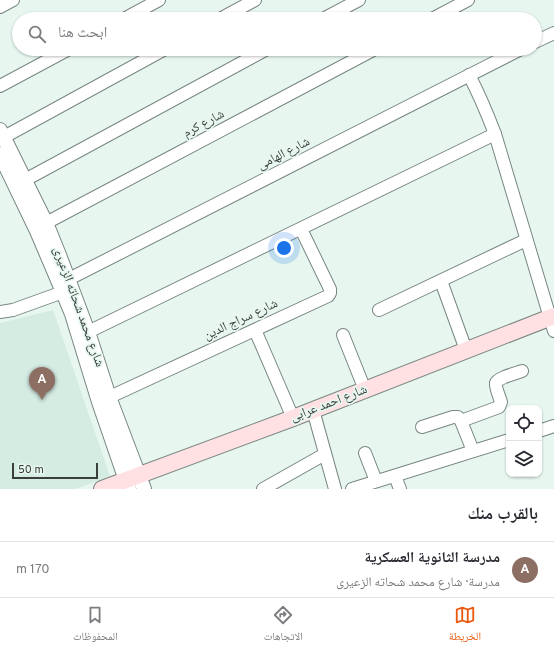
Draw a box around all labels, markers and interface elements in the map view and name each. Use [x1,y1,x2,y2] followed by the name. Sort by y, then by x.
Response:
[12,12,542,56] search box
[26,23,48,45] icon: search
[58,24,107,43] text: ابحث هنا
[180,106,228,142] street label: شارع كرم
[255,134,313,174] street label: شارع الهامى
[274,238,294,258] your location
[49,245,107,369] street label: شارع محمد شحاته الزعيرى
[201,296,281,344] street label: شارع سراج الدين
[29,367,55,400] pin: A
[288,382,370,426] street label: شارع احمد عرابى
[506,405,542,477] map controls
[506,405,542,441] button: locate
[506,441,542,477] button: layers
[12,461,98,480] scale bar
[18,463,44,477] text: 50 m
[467,504,538,526] text: بالقرب منك
[364,549,500,568] text: مدرسة الثانوية العسكرية
[16,562,50,578] text: 170 m
[520,562,530,578] text: A
[336,575,500,591] text: مدرسة · شارع محمد شحاته الزعيرى
[73,604,118,647] tab: المحفوظات
[264,604,303,647] tab: الاتجاهات
[449,604,481,647] tab: الخريطة

